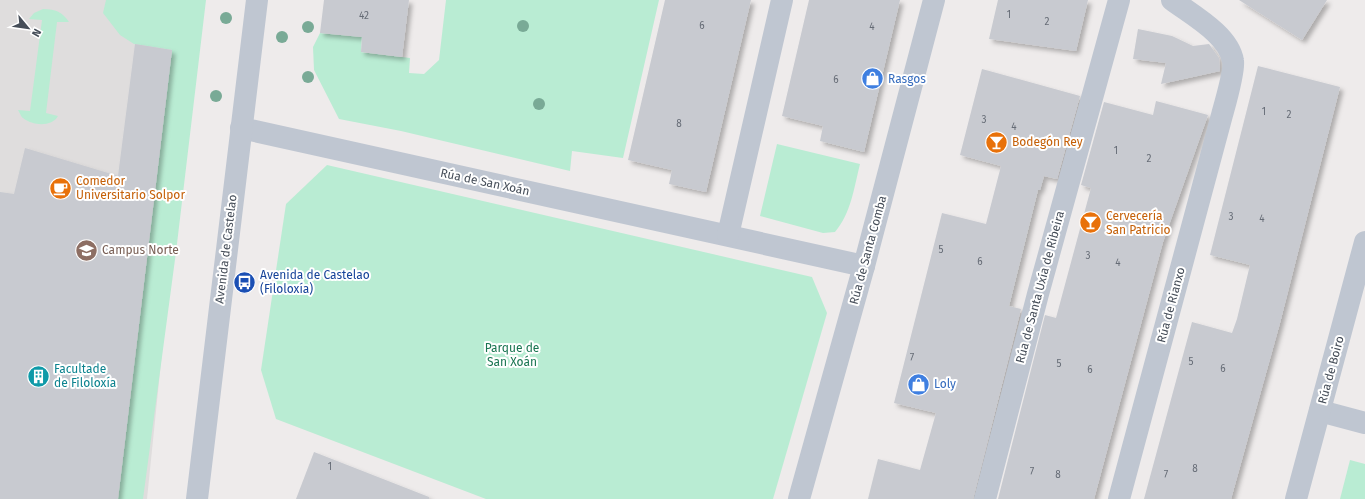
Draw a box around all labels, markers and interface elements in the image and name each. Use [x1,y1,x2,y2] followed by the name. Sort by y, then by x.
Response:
[8,8,48,48] north arrow
[1007,9,1011,21] house number: 1
[359,10,369,22] house number: 42
[1045,16,1050,28] house number: 2
[699,20,705,32] house number: 6
[869,21,875,33] house number: 4
[29,26,44,39] text: N
[859,66,885,92] shop icon: Rasgos
[888,72,926,86] place label: Rasgos
[833,74,839,86] house number: 6
[1262,106,1266,118] house number: 1
[1287,109,1292,121] house number: 2
[982,114,987,126] house number: 3
[676,118,682,130] house number: 8
[1011,121,1017,133] house number: 4
[983,129,1009,155] bar icon: Bodegón Rey
[1012,135,1083,149] place label: Bodegón Rey
[1114,145,1118,157] house number: 1
[1147,153,1152,165] house number: 2
[439,166,531,198] street label: Rúa de San Xoán
[76,174,185,202] place label: Comedor Universitario Solpor
[47,175,73,201] cafe icon: Comedor Universitario Solpor
[212,194,240,304] street label: Avenida de Castelao
[847,194,889,306] street label: Rúa de Santa Comba
[1013,209,1067,365] street label: Rúa de Santa Uxía de Ribeira
[1106,209,1171,237] place label: Cervecería San Patricio
[1077,210,1103,236] bar icon: Cervecería San Patricio
[1229,211,1234,223] house number: 3
[1259,213,1265,225] house number: 4
[73,237,99,263] school or university icon: Campus Norte
[102,243,179,257] place label: Campus Norte
[938,244,944,256] house number: 5
[1086,250,1091,262] house number: 3
[977,256,983,268] house number: 6
[1115,257,1121,269] house number: 4
[1154,266,1188,344] street label: Rúa de Rianxo
[260,268,370,296] place label: Avenida de Castelao (Filoloxía)
[232,269,258,295] bus stop icon: Avenida de Castelao (Filoloxía)
[1315,334,1347,406] street label: Rúa de Boiro
[485,341,539,369] park label: Parque de San Xoán
[910,352,915,364] house number: 7
[1188,356,1194,368] house number: 5
[1056,358,1062,370] house number: 5
[54,362,116,390] place label: Facultade de Filoloxía
[26,363,52,389] building icon: Facultade de Filoloxía
[1220,363,1226,375] house number: 6
[1087,364,1093,376] house number: 6
[906,371,932,397] shop icon: Loly
[934,377,956,391] place label: Loly
[328,461,332,473] house number: 1
[1192,463,1198,475] house number: 8
[1030,466,1035,478] house number: 7
[1055,469,1061,481] house number: 8
[1164,469,1169,481] house number: 7

